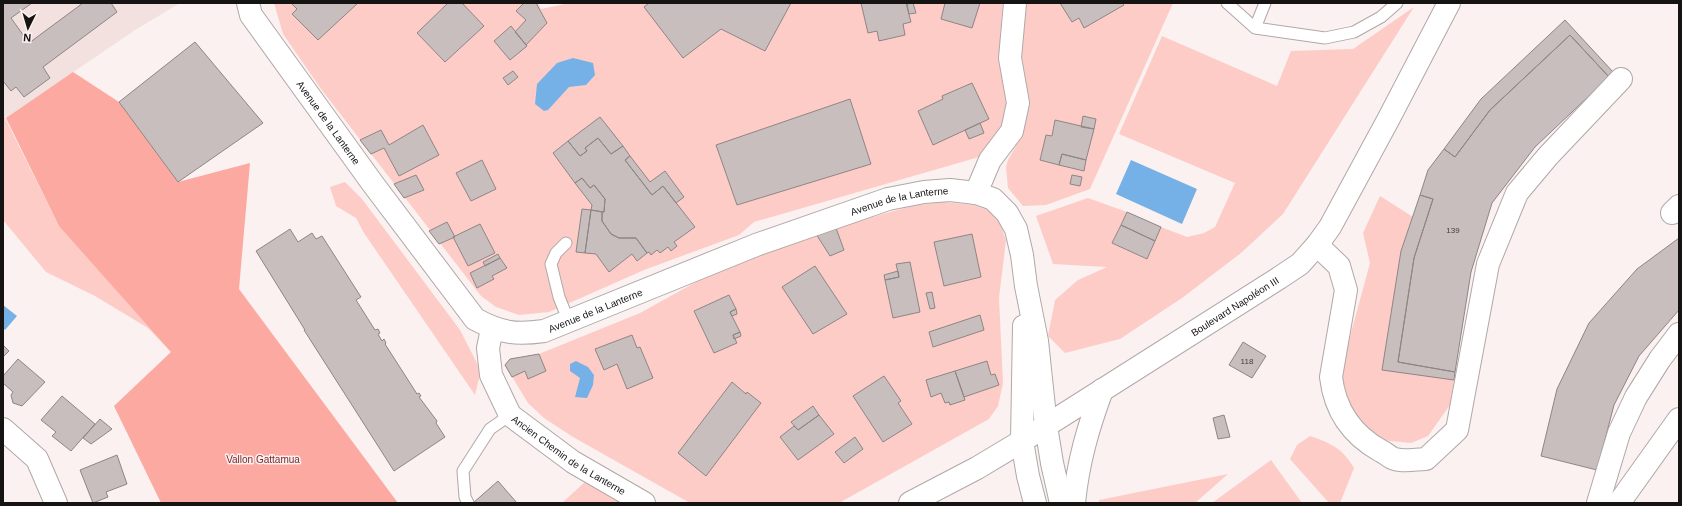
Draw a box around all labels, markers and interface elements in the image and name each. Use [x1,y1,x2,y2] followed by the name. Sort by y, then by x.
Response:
[8,8,48,48] north arrow
[23,32,32,44] text: N
[295,79,363,167] street label: Avenue de la Lanterne
[849,185,949,217] street label: Avenue de la Lanterne
[1446,226,1460,235] house number: 139
[1189,274,1281,338] street label: Boulevard Napoléon III
[547,286,644,334] street label: Avenue de la Lanterne
[1241,357,1254,366] house number: 118
[510,413,628,497] street label: Ancien Chemin de la Lanterne
[226,454,300,465] park label: Vallon Gattamua

